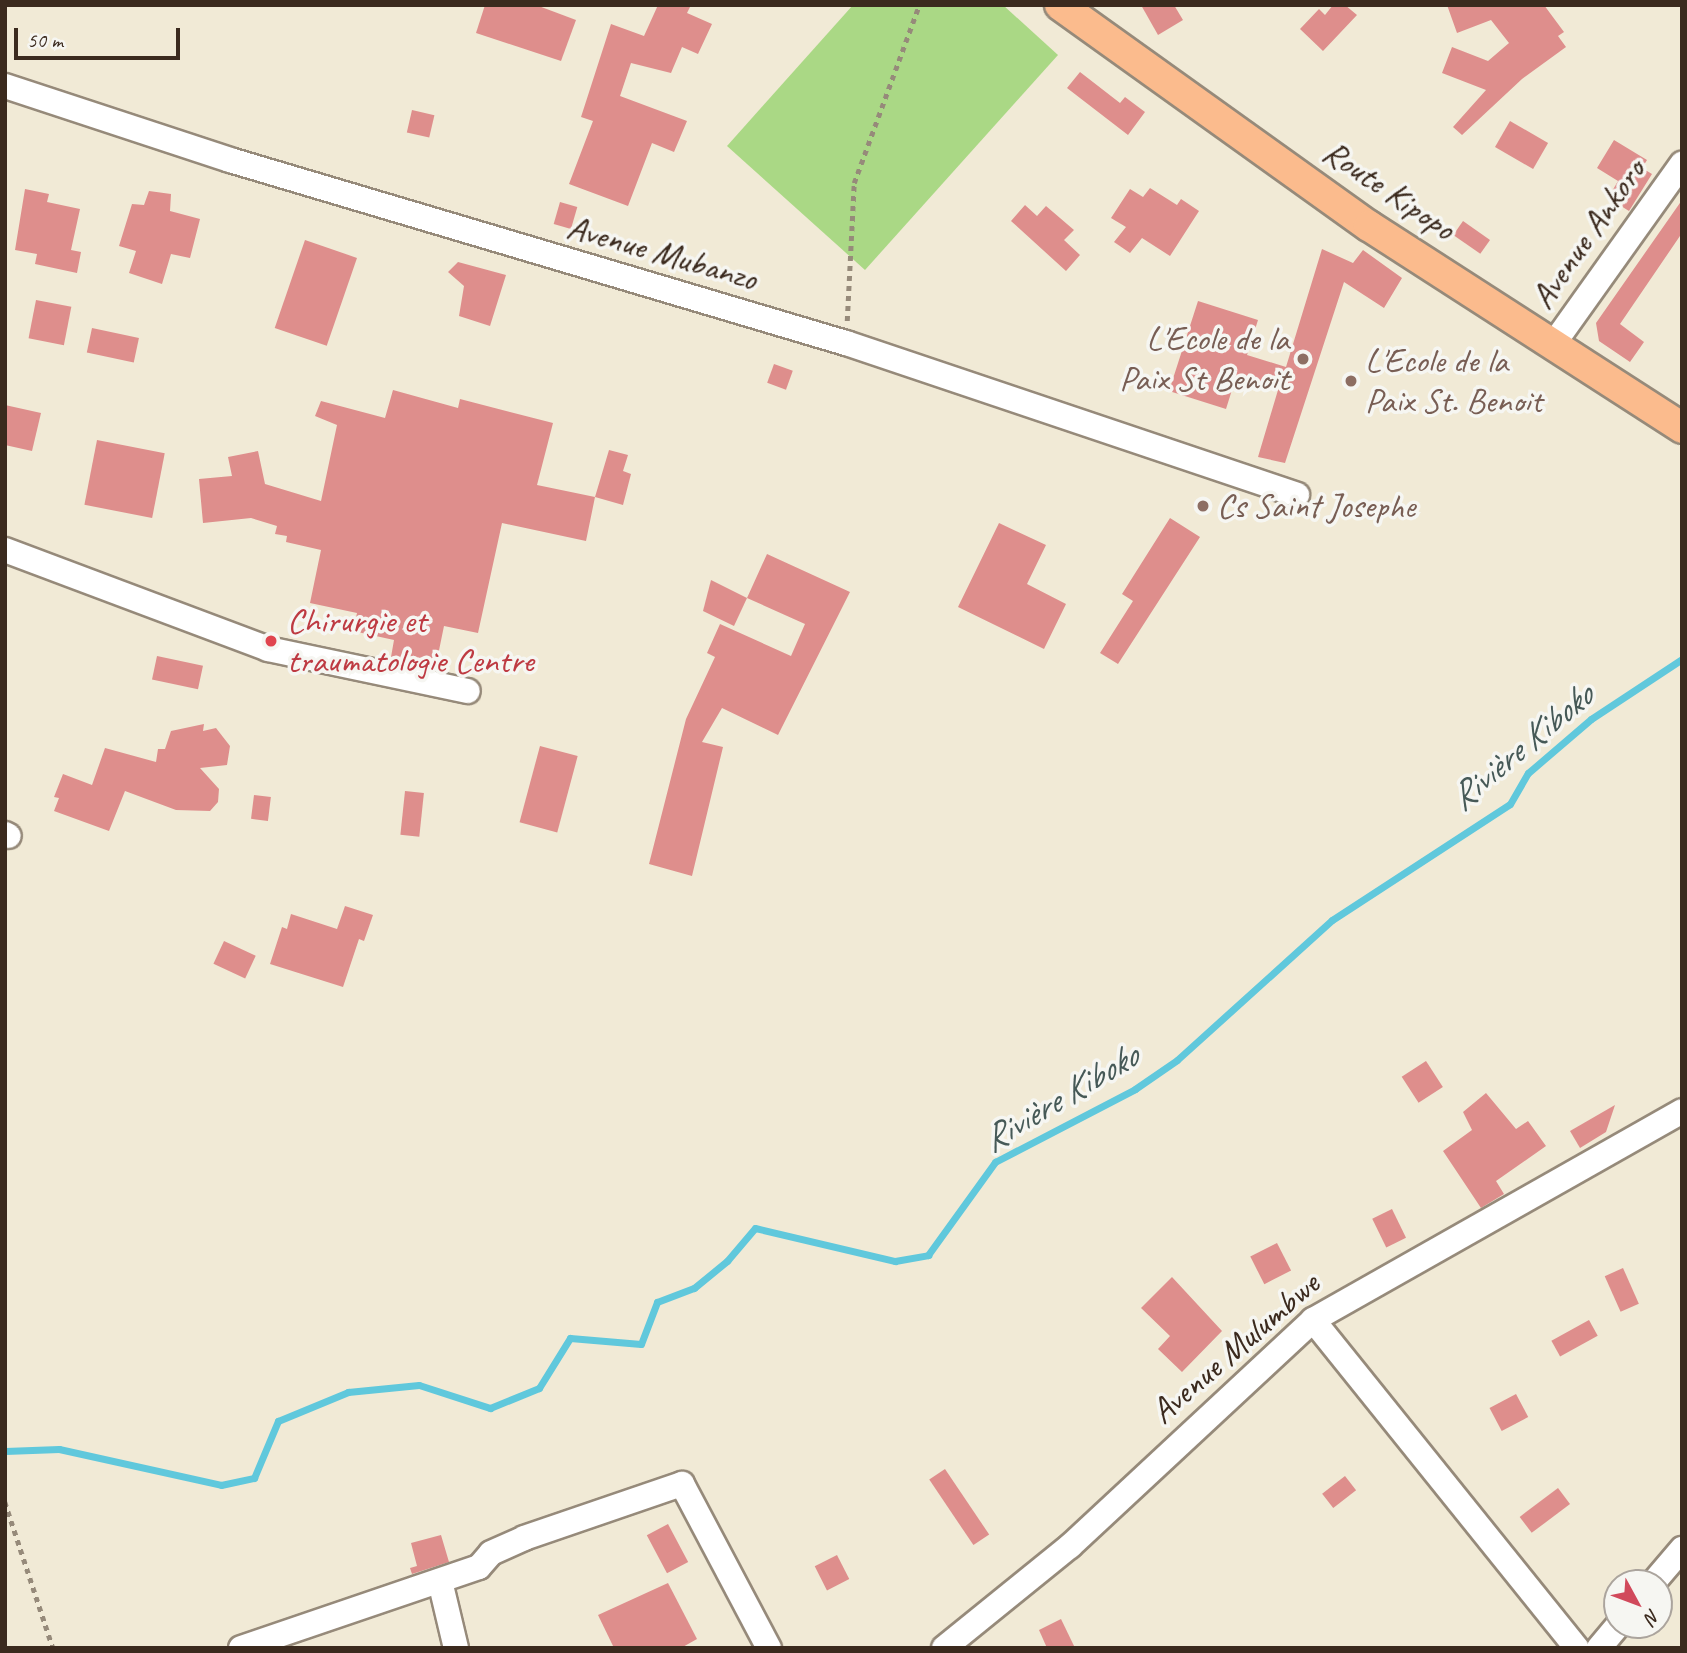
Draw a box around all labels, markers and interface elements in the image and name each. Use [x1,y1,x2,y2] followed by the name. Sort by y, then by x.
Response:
[18,14,184,58] scale bar
[27,27,63,53] text: 50 m
[1315,130,1463,250] street label: Route Kipopo
[1521,152,1655,316] street label: Avenue Ankoro
[563,206,761,300] street label: Avenue Mubanzo
[1118,318,1289,400] place label: L'Ecole de la Paix St Benoit
[1365,340,1543,422] place label: L'Ecole de la Paix St. Benoit
[1295,351,1311,367] marker: L'Ecole de la Paix St Benoit
[1343,373,1359,389] marker: L'Ecole de la Paix St. Benoit
[1217,485,1414,527] place label: Cs Saint Josephe
[1195,498,1211,514] marker: Cs Saint Josephe
[287,600,534,682] place label: Chirurgie et traumatologie Centre
[261,631,281,651] marker: Chirurgie et traumatologie Centre
[1440,674,1602,820] water label: Rivière Kiboko
[974,1034,1146,1162] water label: Rivière Kiboko
[1141,1263,1329,1433] street label: Avenue Mulumbwe
[1603,1569,1673,1639] north arrow
[1639,1604,1665,1629] text: N

